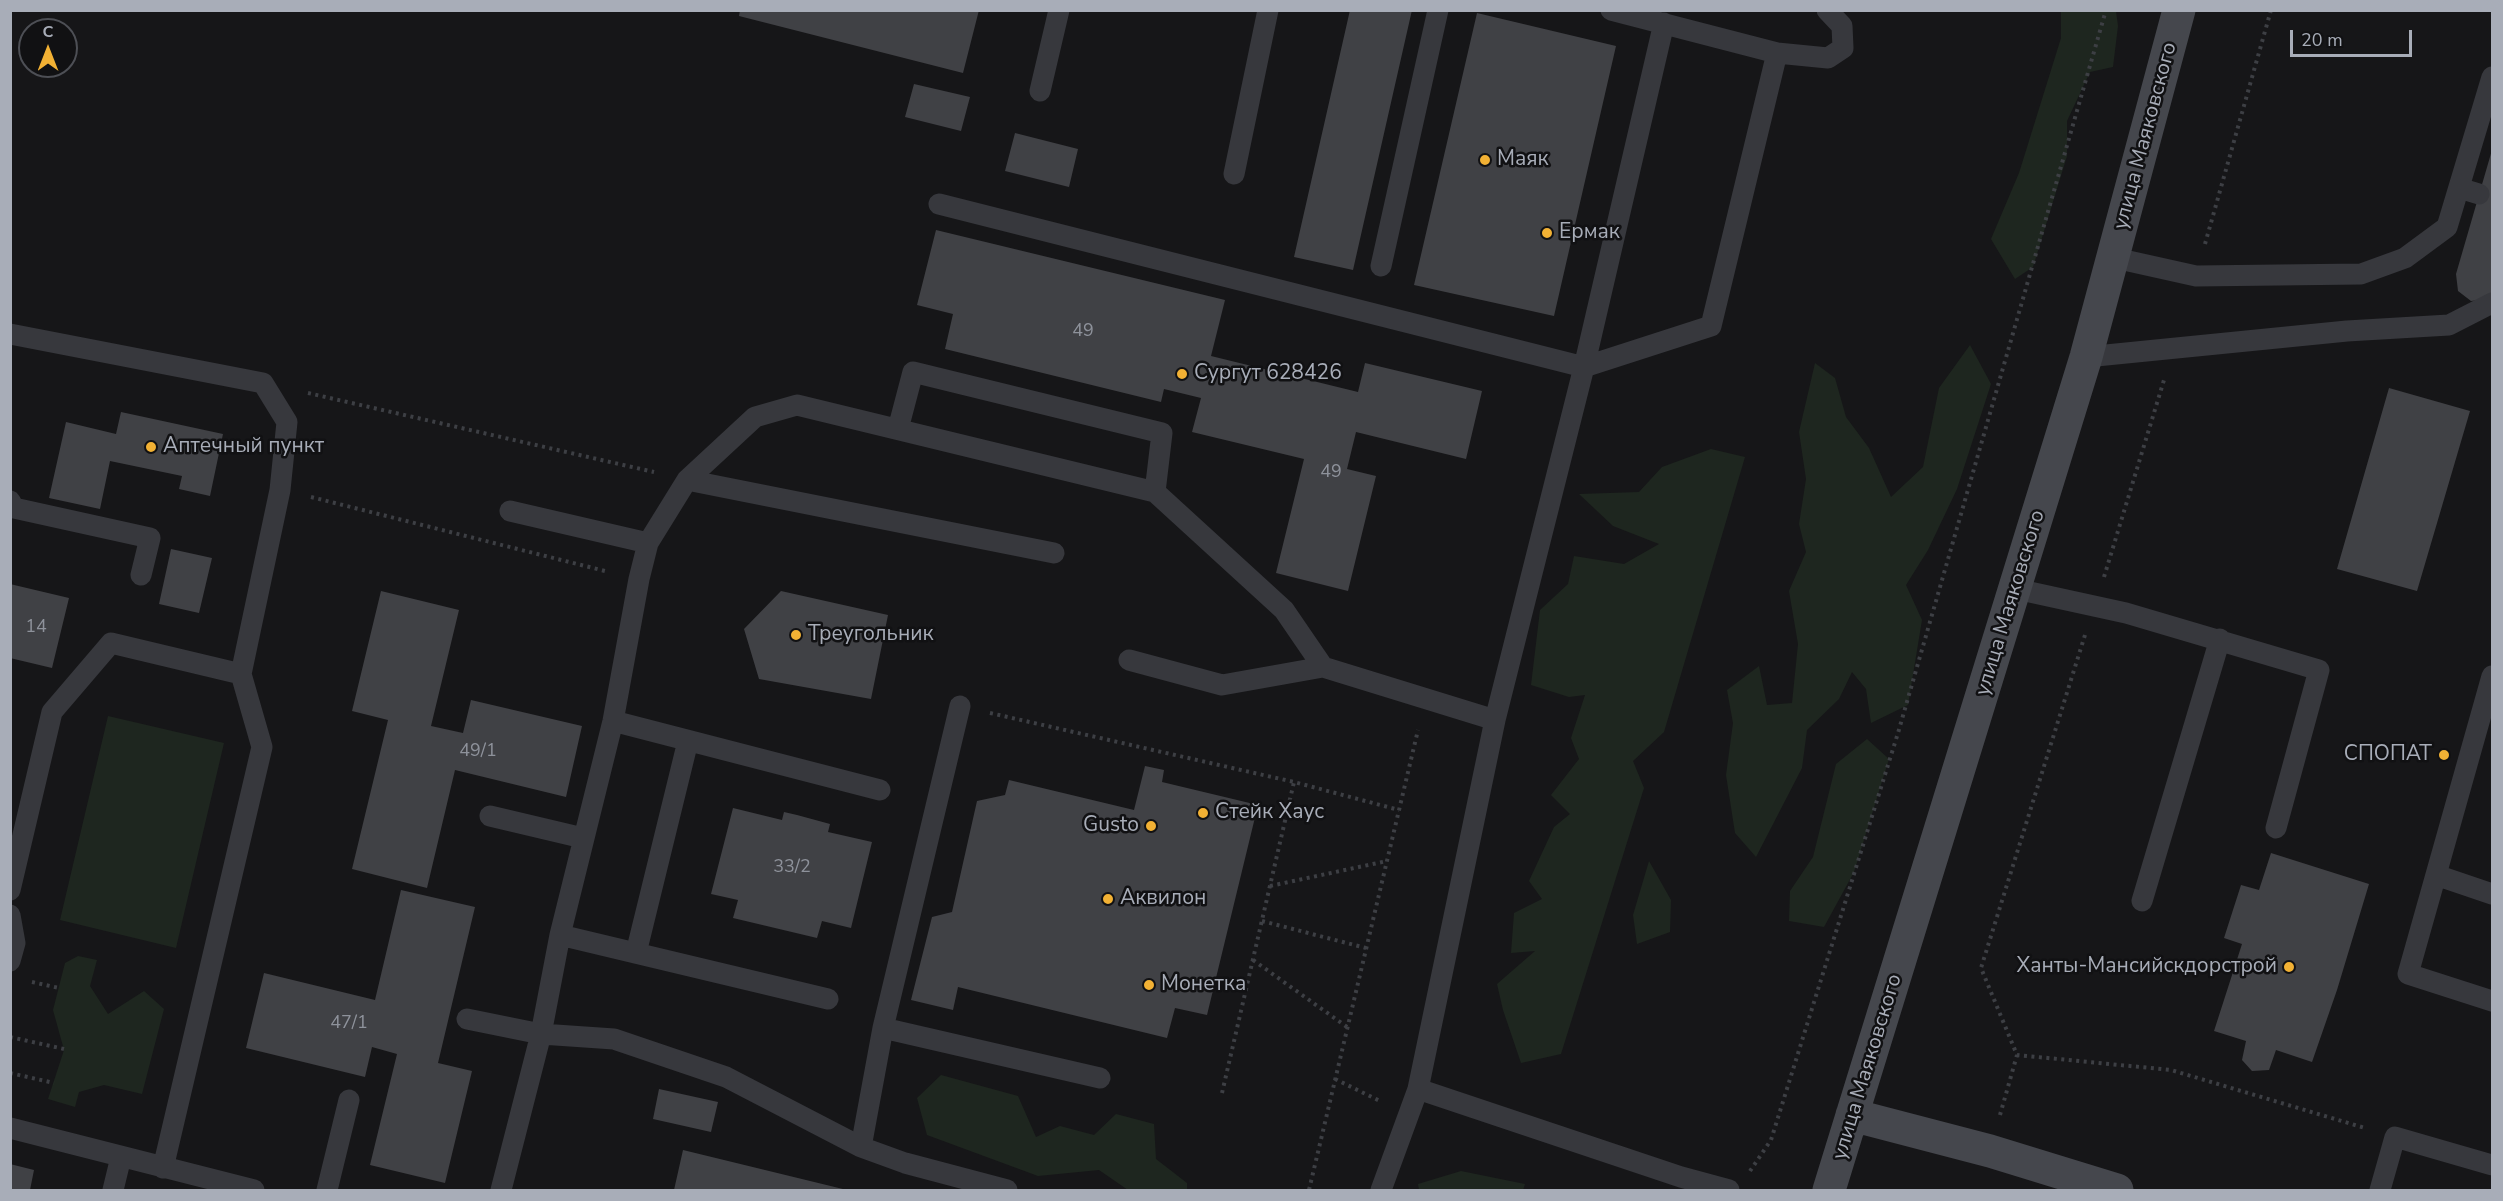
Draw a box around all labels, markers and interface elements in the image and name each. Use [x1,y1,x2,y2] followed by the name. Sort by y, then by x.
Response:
[18,18,78,78] north arrow
[2293,18,2414,56] scale bar
[43,21,53,43] text: С
[2301,28,2343,52] text: 20 m
[2109,40,2183,232] street label: улица Маяковского
[1497,147,1549,173] place label: Маяк
[1478,153,1492,167] marker: Маяк
[1559,220,1620,246] place label: Ермак
[1540,226,1554,240] marker: Ермак
[1072,321,1094,343] house number: 49
[1194,361,1342,387] place label: Сургут 628426
[1175,367,1189,381] marker: Сургут 628426
[163,434,324,460] place label: Аптечный пункт
[144,440,158,454] marker: Аптечный пункт
[1320,462,1342,484] house number: 49
[1971,507,2051,699] street label: улица Маяковского
[25,617,47,639] house number: 14
[808,622,934,648] place label: Треугольник
[789,628,803,642] marker: Треугольник
[459,741,497,763] house number: 49/1
[2344,742,2432,768] place label: СПОПАТ
[2437,748,2451,762] marker: СПОПАТ
[1215,800,1324,826] place label: Стейк Хаус
[1196,806,1210,820] marker: Стейк Хаус
[1083,813,1139,839] place label: Gusto
[1144,819,1158,833] marker: Gusto
[773,857,811,879] house number: 33/2
[1120,886,1206,912] place label: Аквилон
[1101,892,1115,906] marker: Аквилон
[2016,954,2277,980] place label: Ханты-Мансийскдорстрой
[2282,960,2296,974] marker: Ханты-Мансийскдорстрой
[1828,971,1908,1163] street label: улица Маяковского
[1161,972,1246,998] place label: Монетка
[1142,978,1156,992] marker: Монетка
[330,1013,368,1035] house number: 47/1

